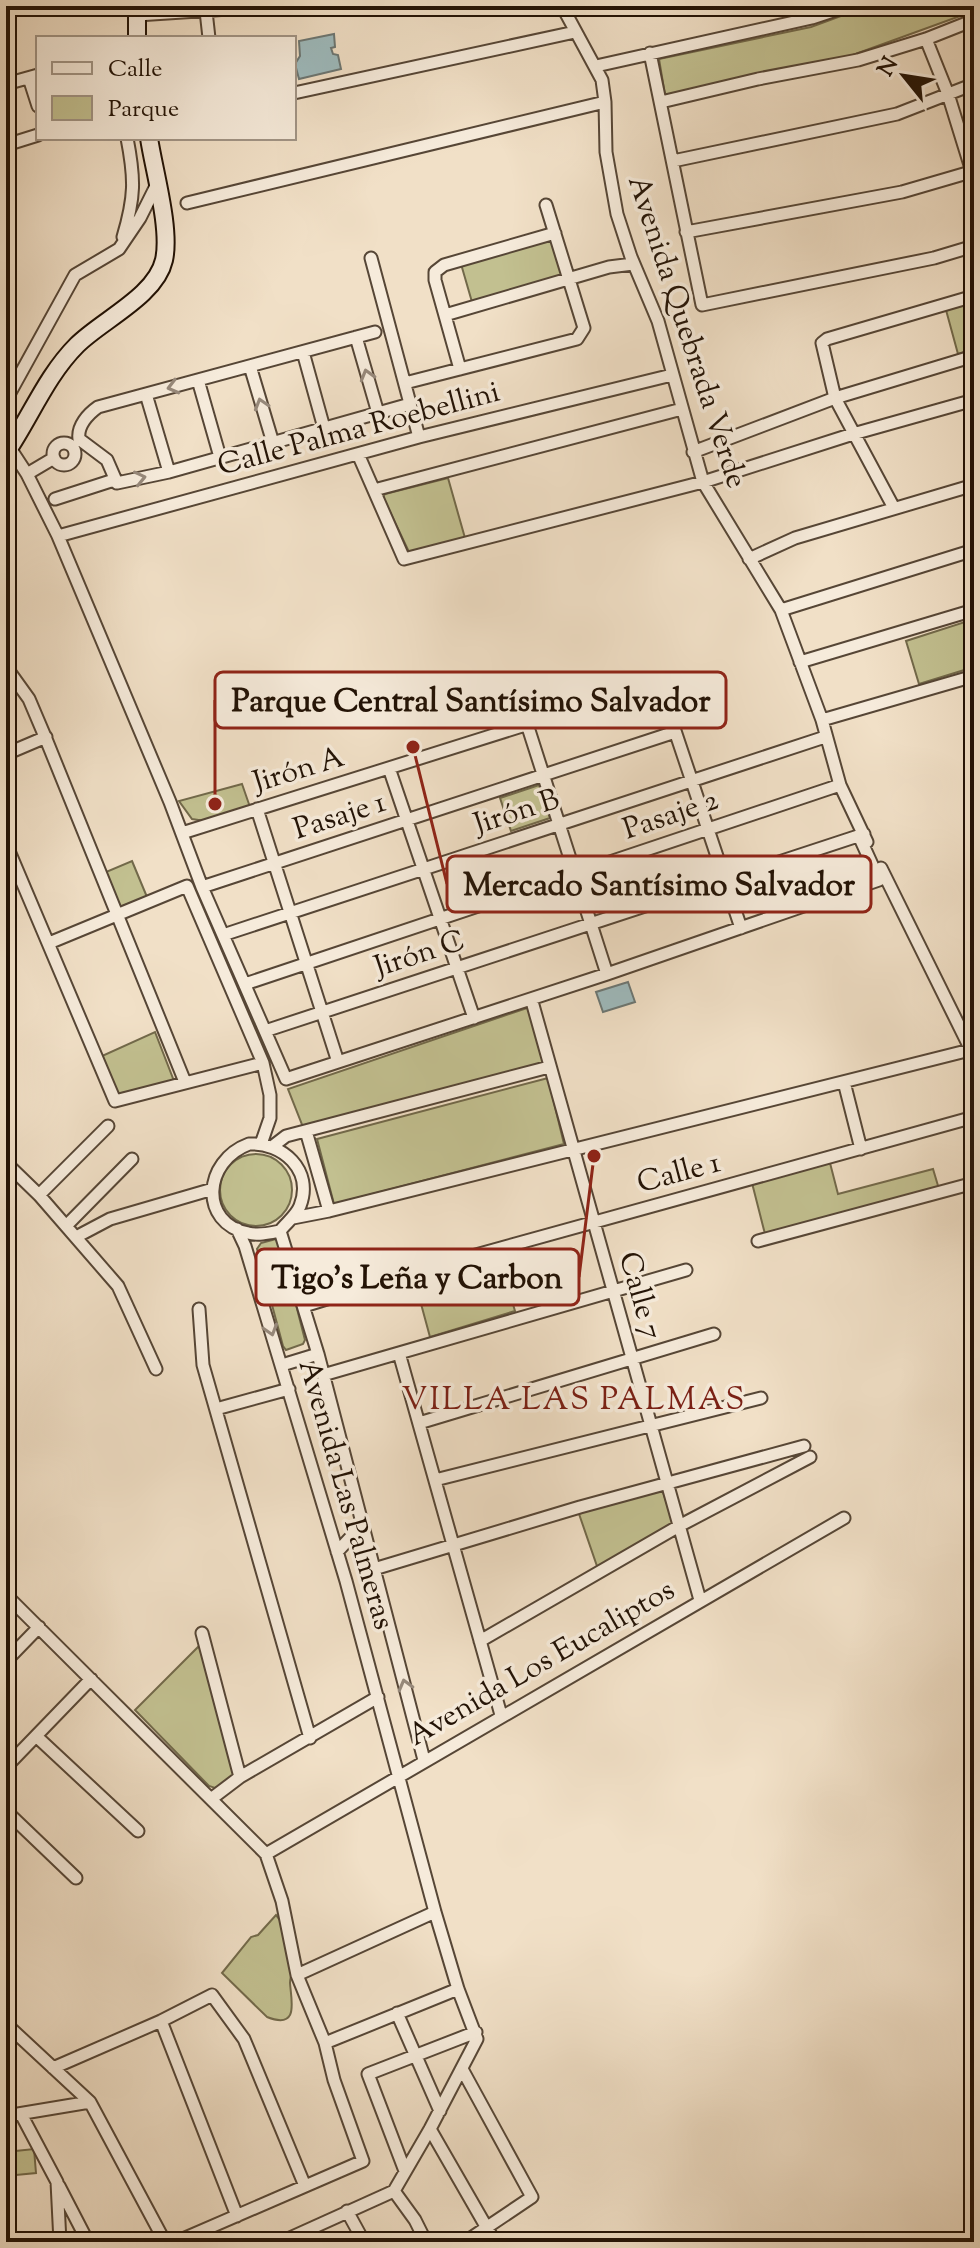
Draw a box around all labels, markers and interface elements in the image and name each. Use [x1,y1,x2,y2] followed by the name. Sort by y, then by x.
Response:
[36,36,296,140] legend
[864,36,944,116] north arrow
[871,52,908,83] text: N
[108,53,162,87] text: Calle
[108,93,179,127] text: Parque
[615,170,757,494] street label: Avenida Quebrada Verde
[360,369,376,383] one-way arrow
[213,372,505,488] street label: Calle Palma Roebellini
[166,377,180,394] one-way arrow
[254,398,270,412] one-way arrow
[133,470,147,487] one-way arrow
[215,672,726,728] callout: Parque Central Santísimo Salvador
[232,680,711,726] text: Parque Central Santísimo Salvador
[246,737,350,806] street label: Jirón A
[467,779,565,848] street label: Jirón B
[617,780,725,852] street label: Pasaje 2
[288,782,392,852] street label: Pasaje 1
[447,856,871,912] callout: Mercado Santísimo Salvador
[463,864,856,910] text: Mercado Santísimo Salvador
[367,920,471,990] street label: Jirón C
[633,1142,725,1206] street label: Calle 1
[606,1247,672,1345] street label: Calle 7
[256,1249,579,1305] callout: Tigo's Leña y Carbon
[271,1257,563,1303] text: Tigo's Leña y Carbon
[262,1322,278,1336] one-way arrow
[286,1355,404,1635] street label: Avenida Las Palmeras
[402,1378,746,1424] district label: VILLA LAS PALMAS
[400,1570,684,1758] street label: Avenida Los Eucaliptos
[397,1678,414,1692] one-way arrow

